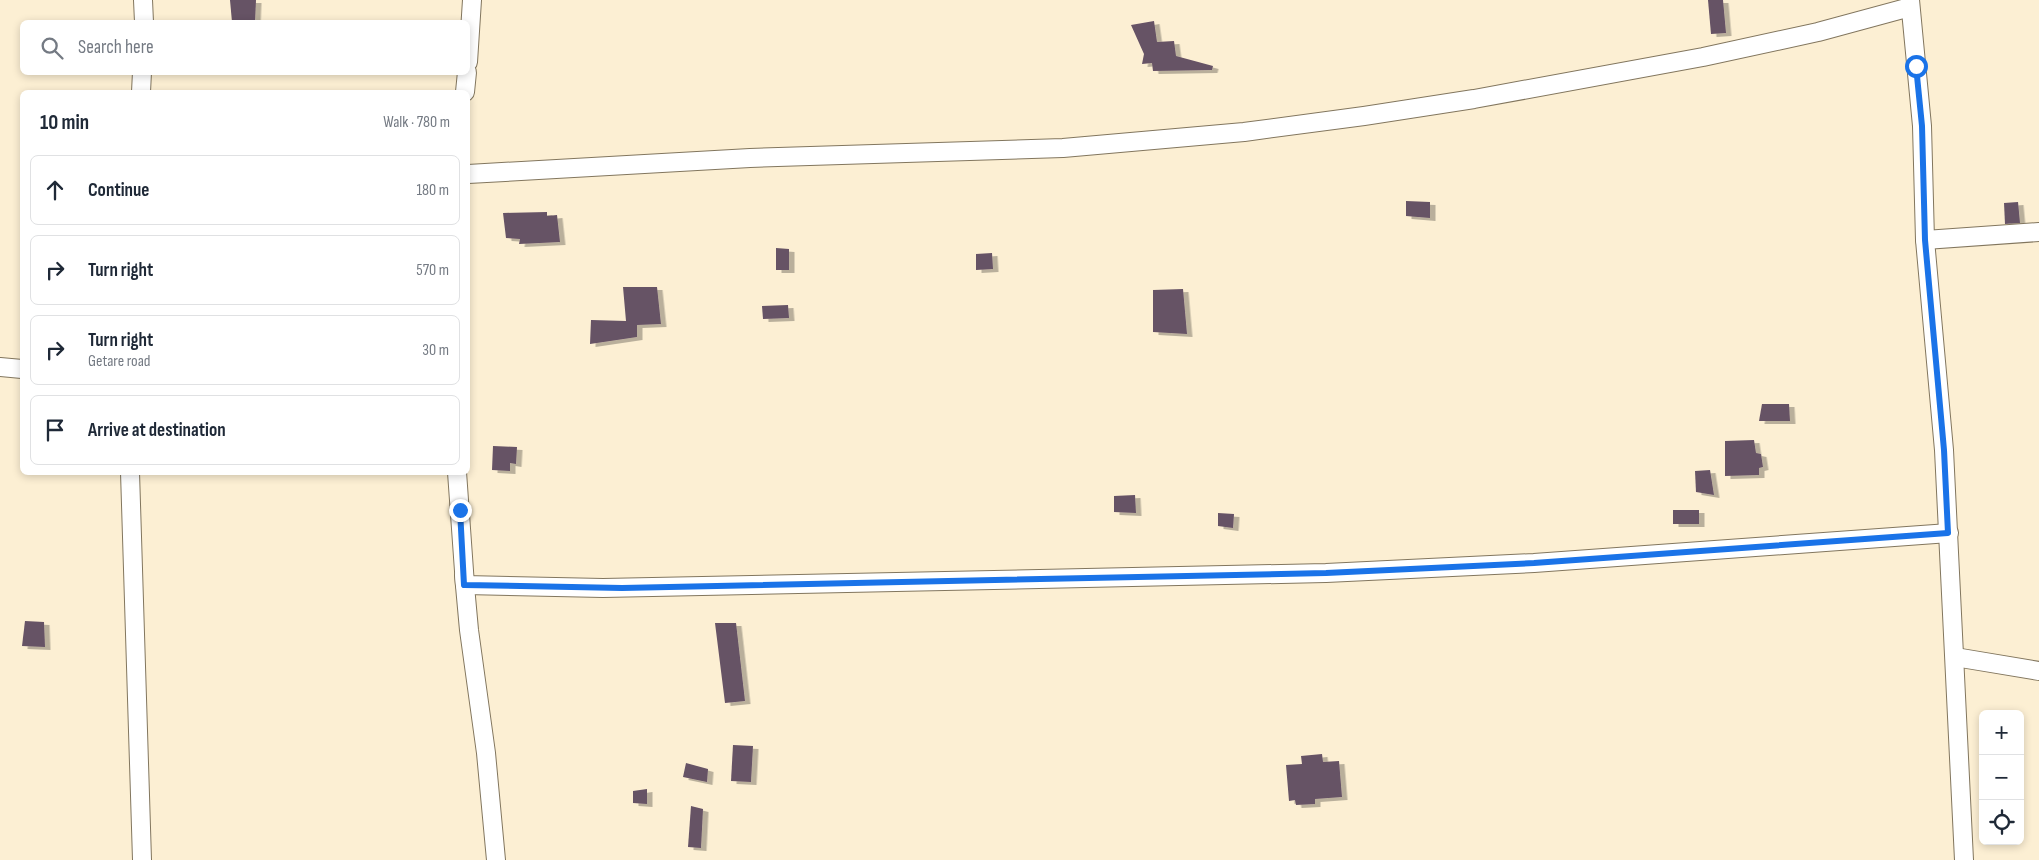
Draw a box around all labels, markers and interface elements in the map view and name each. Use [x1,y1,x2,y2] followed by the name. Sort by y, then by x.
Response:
[20,20,470,75] search box
[38,34,66,62] icon: search
[78,36,154,59] text: Search here
[1905,55,1928,78] route start
[40,110,89,135] text: 10 min
[383,113,450,132] text: Walk · 780 m
[41,176,69,204] icon: ahead
[88,179,149,202] text: Continue
[416,181,449,200] text: 180 m
[41,256,69,284] icon: right
[88,259,153,282] text: Turn right
[416,261,449,280] text: 570 m
[88,329,153,352] text: Turn right
[41,336,69,364] icon: right
[422,341,449,360] text: 30 m
[88,352,150,371] text: Getare road
[41,416,69,444] icon: arrive
[88,419,226,442] text: Arrive at destination
[449,499,472,522] route end
[1979,710,2024,845] map controls
[1979,710,2024,755] button: +
[1979,755,2024,800] button: −
[1979,800,2024,845] button: locate

